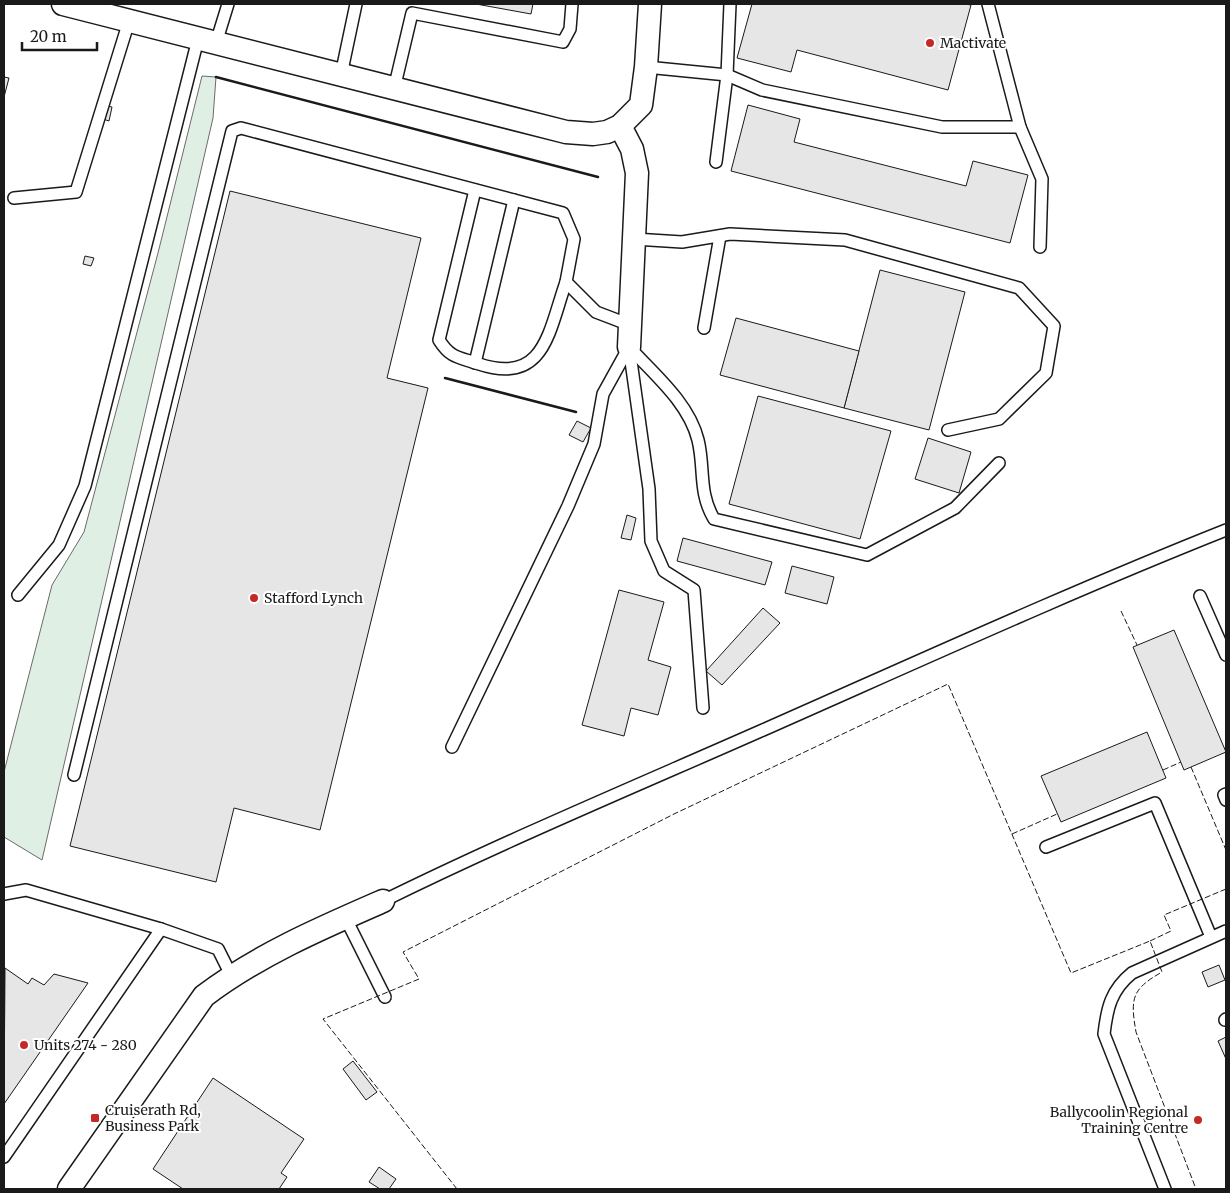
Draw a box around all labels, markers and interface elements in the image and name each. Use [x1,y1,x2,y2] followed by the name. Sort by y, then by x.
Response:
[22,20,98,52] scale bar
[30,27,67,46] text: 20 m
[940,34,1006,52] place label: Mactivate
[924,37,936,49] marker: Mactivate
[264,589,363,607] place label: Stafford Lynch
[248,592,260,604] marker: Stafford Lynch
[34,1036,137,1054] place label: Units 274 - 280
[18,1039,30,1051] marker: Units 274 - 280
[105,1101,201,1135] place label: Cruiserath Rd, Business Park
[1050,1103,1189,1137] place label: Ballycoolin Regional Training Centre
[89,1112,101,1124] marker: Cruiserath Rd, Business Park
[1192,1114,1204,1126] marker: Ballycoolin Regional Training Centre

